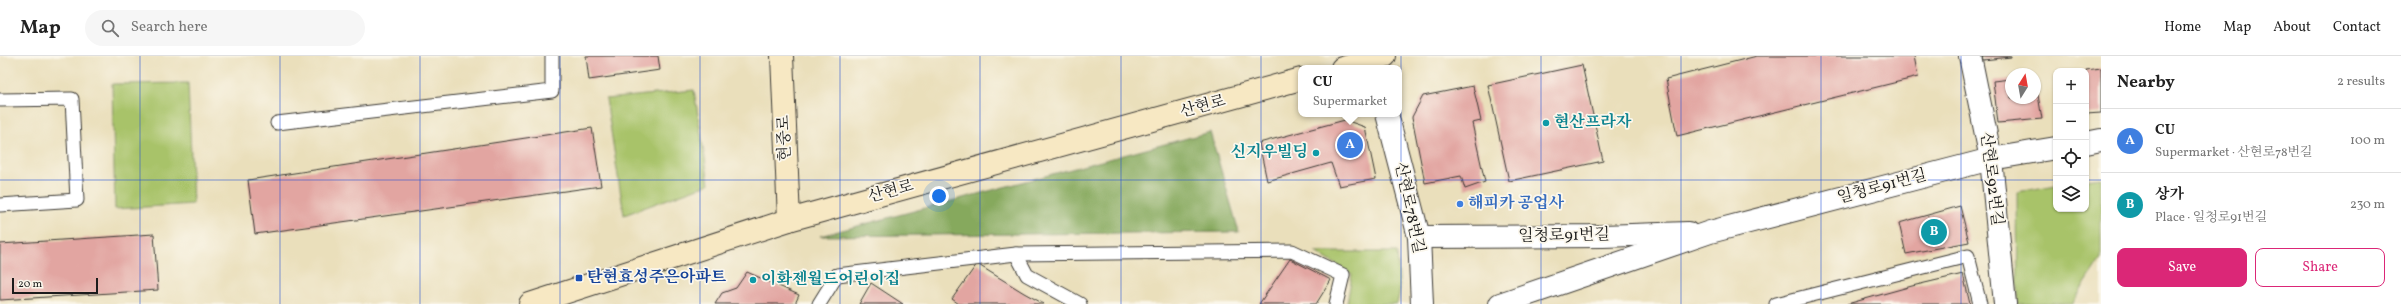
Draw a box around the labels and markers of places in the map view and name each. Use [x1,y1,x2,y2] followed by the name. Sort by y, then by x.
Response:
[1554,112,1632,134] place label: 현산프라자
[1541,118,1551,128] marker: 현산프라자
[1337,130,1363,160] pin: A
[1231,142,1308,164] place label: 신지우빌딩
[1311,148,1321,158] marker: 신지우빌딩
[1468,193,1564,215] place label: 해피카 공업사
[1455,199,1465,209] marker: 해피카 공업사
[1921,217,1947,247] pin: B
[587,267,727,289] place label: 탄현효성주은아파트
[761,269,900,291] place label: 이화젠월드어린이집
[574,273,584,283] marker: 탄현효성주은아파트
[748,275,758,285] marker: 이화젠월드어린이집

